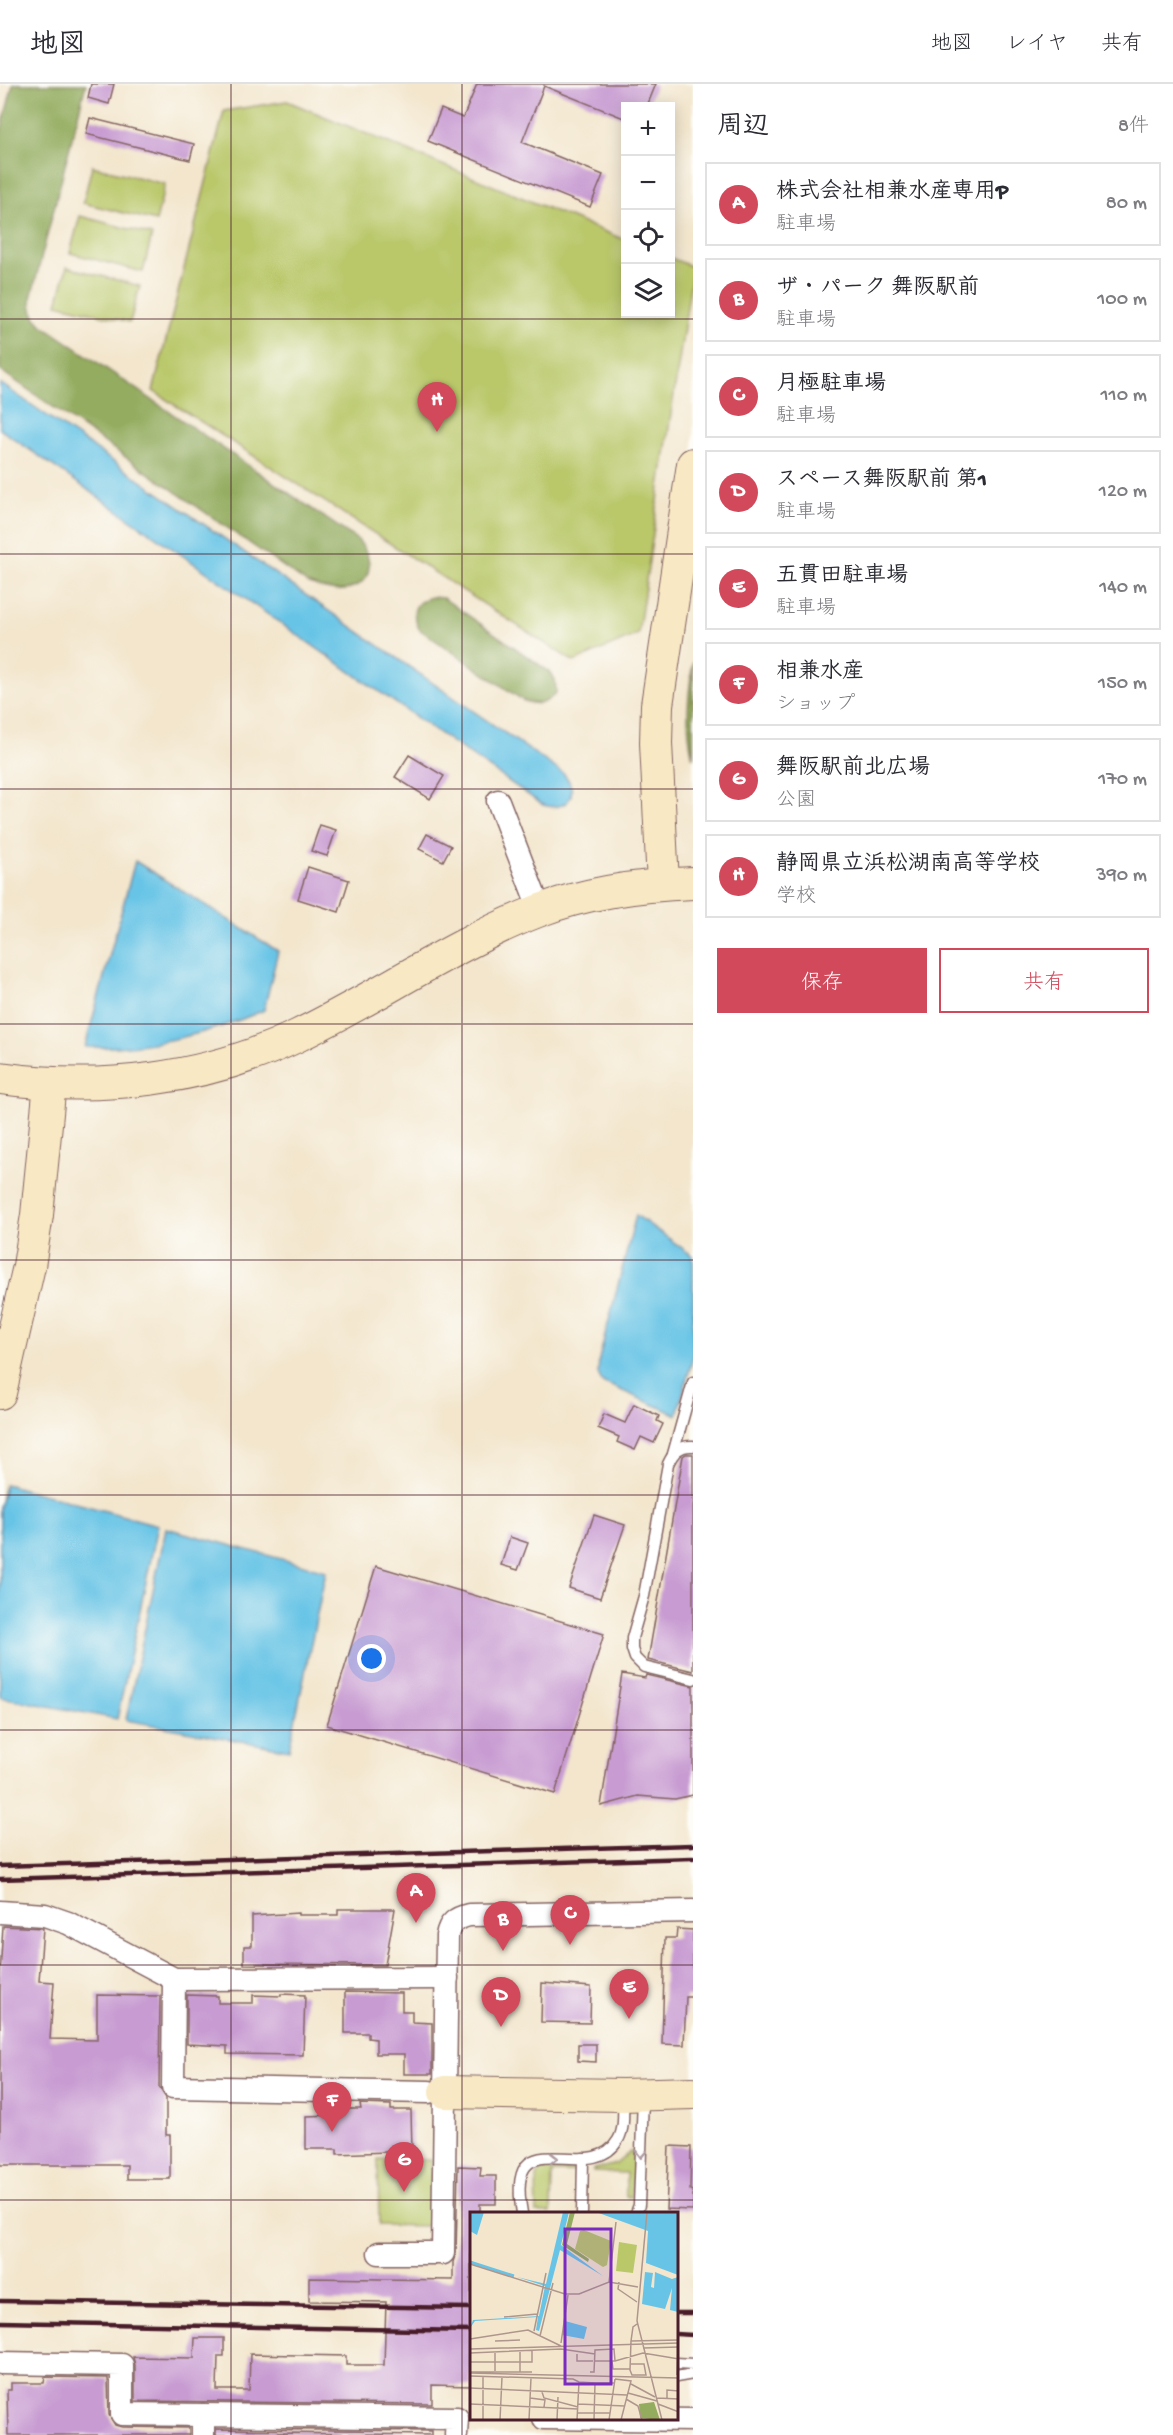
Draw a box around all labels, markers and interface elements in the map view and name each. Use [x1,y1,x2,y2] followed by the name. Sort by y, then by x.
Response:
[30,30,86,63] text: 地図
[931,33,973,58] text: 地図
[1006,33,1068,58] text: レイヤ
[1101,33,1143,58] text: 共有
[621,102,675,318] map controls
[621,102,675,156] button: +
[717,113,769,144] text: 周辺
[1118,116,1149,139] text: 8件
[621,156,675,210] button: −
[776,180,1008,206] text: 株式会社相兼水産専用P
[733,193,744,216] text: A
[1106,193,1147,216] text: 80 m
[621,210,675,264] button: locate
[776,214,836,237] text: 駐車場
[621,264,675,318] button: layers
[776,276,979,302] text: ザ・パーク 舞阪駅前
[733,289,744,312] text: B
[1097,289,1147,312] text: 100 m
[776,310,836,333] text: 駐車場
[776,372,886,398] text: 月極駐車場
[418,382,456,432] pin: H
[733,385,744,408] text: C
[1101,385,1147,408] text: 110 m
[776,406,836,429] text: 駐車場
[776,468,987,494] text: スペース舞阪駅前 第1
[732,481,745,504] text: D
[1099,481,1147,504] text: 120 m
[776,502,836,525] text: 駐車場
[776,564,908,590] text: 五貫田駐車場
[732,577,745,600] text: E
[1099,577,1147,600] text: 140 m
[776,598,836,621] text: 駐車場
[776,660,864,686] text: 相兼水産
[733,673,744,696] text: F
[1098,673,1147,696] text: 150 m
[776,694,855,717] text: ショップ
[776,756,930,782] text: 舞阪駅前北広場
[732,769,745,792] text: G
[1098,769,1147,792] text: 170 m
[776,790,816,813] text: 公園
[776,852,1040,878] text: 静岡県立浜松湖南高等学校
[733,865,744,888] text: H
[1096,865,1147,888] text: 390 m
[776,886,816,909] text: 学校
[717,948,927,1013] button: 保存
[939,948,1149,1013] button: 共有
[357,1644,386,1673] your location
[396,1874,436,1923] pin: A
[550,1896,590,1945] pin: C
[484,1902,522,1951] pin: B
[610,1970,648,2019] pin: E
[482,1978,520,2027] pin: D
[312,2082,352,2132] pin: F
[384,2142,424,2192] pin: G
[635,2149,647,2158] one-way arrow
[550,2152,559,2164] one-way arrow
[470,2212,678,2420] inset map

